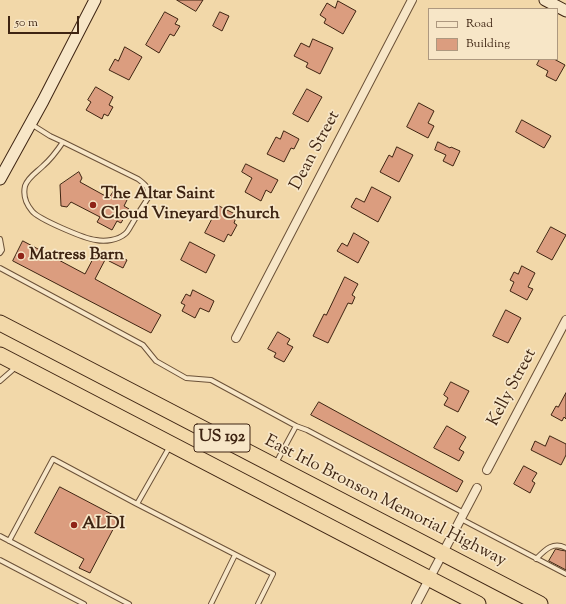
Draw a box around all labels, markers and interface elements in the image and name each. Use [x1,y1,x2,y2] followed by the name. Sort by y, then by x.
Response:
[10,8,81,34] scale bar
[428,8,558,60] legend
[15,14,38,32] text: 50 m
[466,15,493,33] text: Road
[466,35,510,53] text: Building
[287,108,345,194] street label: Dean Street
[101,185,280,225] place label: The Altar Saint Cloud Vineyard Church
[88,200,98,210] marker: The Altar Saint Cloud Vineyard Church
[29,246,124,266] place label: Matress Barn
[16,251,26,261] marker: Matress Barn
[484,346,542,430] street label: Kelly Street
[194,424,250,452] road number: US 192
[261,432,509,572] street label: East Irlo Bronson Memorial Highway
[82,515,125,535] place label: ALDI
[69,520,79,530] marker: ALDI

